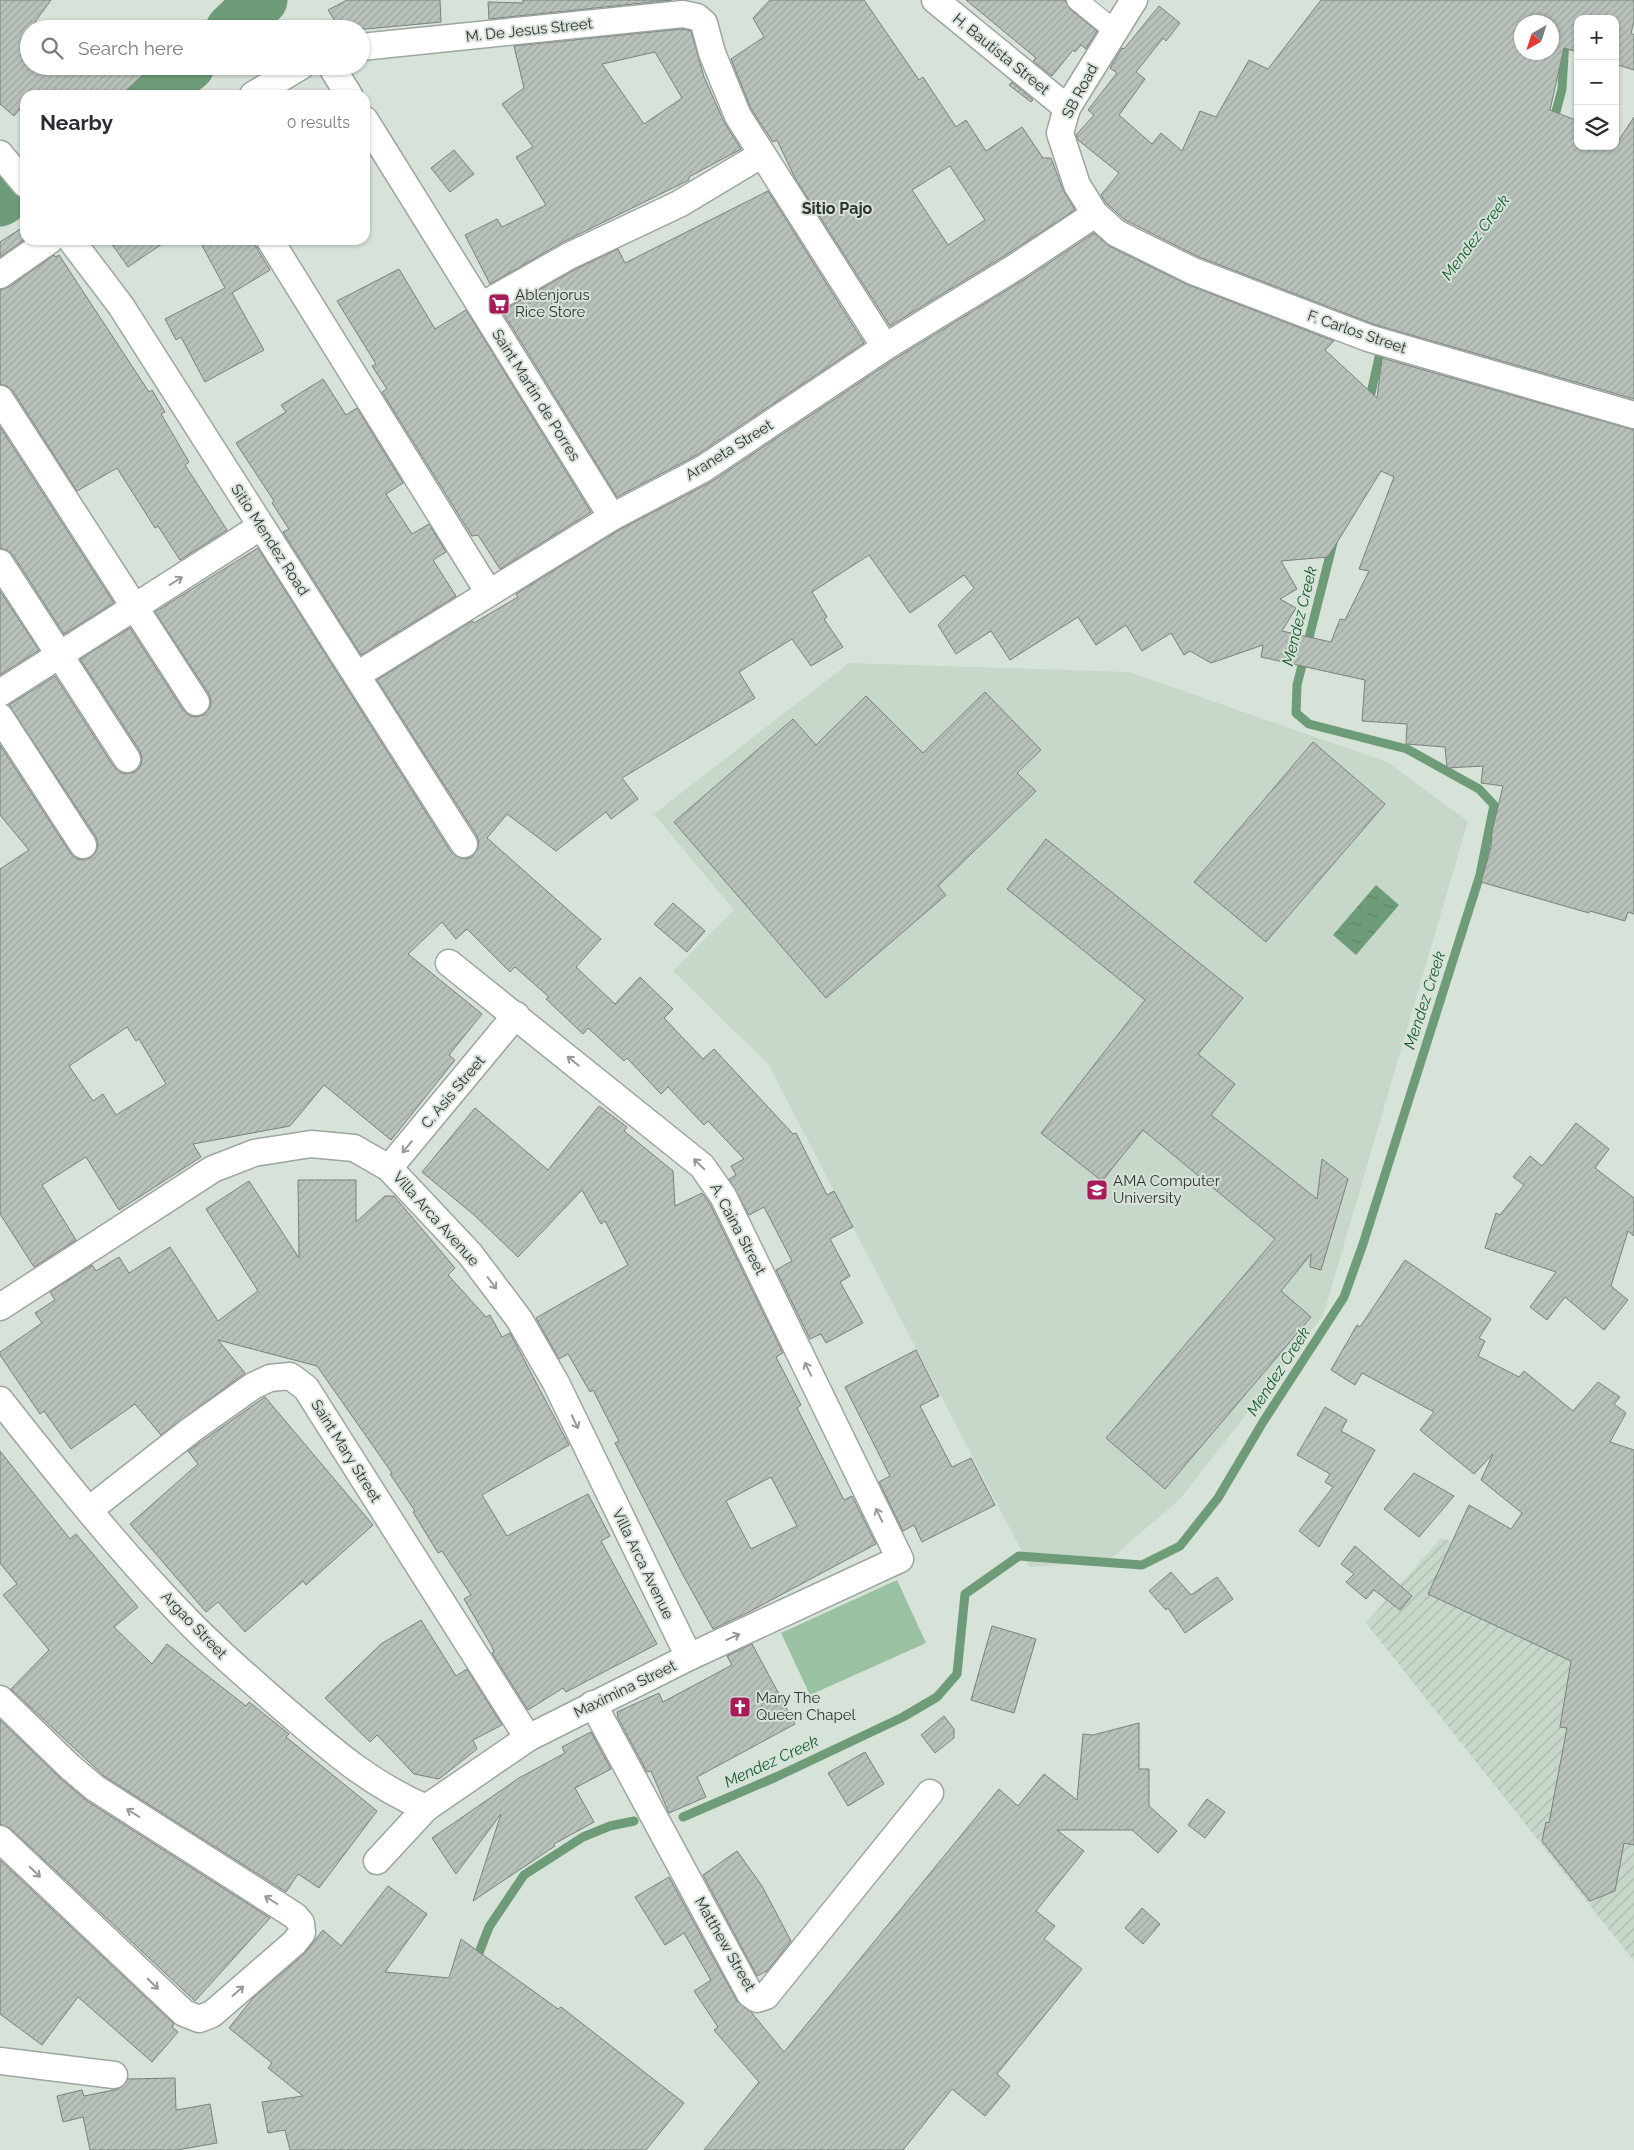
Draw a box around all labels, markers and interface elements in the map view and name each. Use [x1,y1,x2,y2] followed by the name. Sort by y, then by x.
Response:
[949,10,1053,98] street label: H. Bautista Street
[465,14,593,46] street label: M. De Jesus Street
[1514,15,1559,60] north arrow
[1574,15,1619,150] map controls
[1574,15,1619,60] button: +
[20,20,370,75] search box
[38,34,66,62] icon: search
[78,37,184,59] text: Search here
[1574,60,1619,105] button: −
[1058,61,1102,121] street label: SB Road
[1574,105,1619,150] button: layers
[40,110,113,135] text: Nearby
[287,113,350,132] text: 0 results
[1437,191,1514,284] water label: Mendez Creek
[802,199,873,218] district label: Sitio Pajo
[515,286,590,321] place label: Ablenjorus Rice Store
[487,292,511,316] supermarket icon: Ablenjorus Rice Store
[1305,307,1409,357] street label: F. Carlos Street
[488,326,584,464] street label: Saint Martin de Porres
[682,416,776,484] street label: Araneta Street
[227,481,313,599] street label: Sitio Mendez Road
[1278,564,1321,668] water label: Mendez Creek
[169,576,183,587] one-way arrow
[1400,948,1449,1052] water label: Mendez Creek
[417,1052,489,1132] street label: C. Asis Street
[567,1056,580,1067] one-way arrow
[402,1140,413,1153] one-way arrow
[692,1158,705,1170] one-way arrow
[389,1168,483,1270] street label: Villa Arca Avenue
[1113,1172,1221,1207] place label: AMA Computer University
[1085,1178,1109,1202] school or university icon: AMA Computer University
[706,1180,770,1278] street label: A. Caina Street
[486,1276,497,1289] one-way arrow
[1243,1323,1314,1419] water label: Mendez Creek
[802,1362,812,1377] one-way arrow
[307,1396,385,1506] street label: Saint Mary Street
[571,1414,580,1429] one-way arrow
[608,1506,678,1622] street label: Villa Arca Avenue
[874,1508,883,1523] one-way arrow
[157,1587,231,1663] street label: Argao Street
[725,1632,740,1641] one-way arrow
[571,1656,679,1722] street label: Maximina Street
[756,1689,857,1724] place label: Mary The Queen Chapel
[728,1695,752,1719] church icon: Mary The Queen Chapel
[721,1731,822,1792] water label: Mendez Creek
[127,1808,141,1818] one-way arrow
[29,1866,42,1878] one-way arrow
[691,1894,759,1994] street label: Matthew Street
[264,1895,278,1905] one-way arrow
[147,1978,160,1990] one-way arrow
[232,1985,245,1997] one-way arrow

